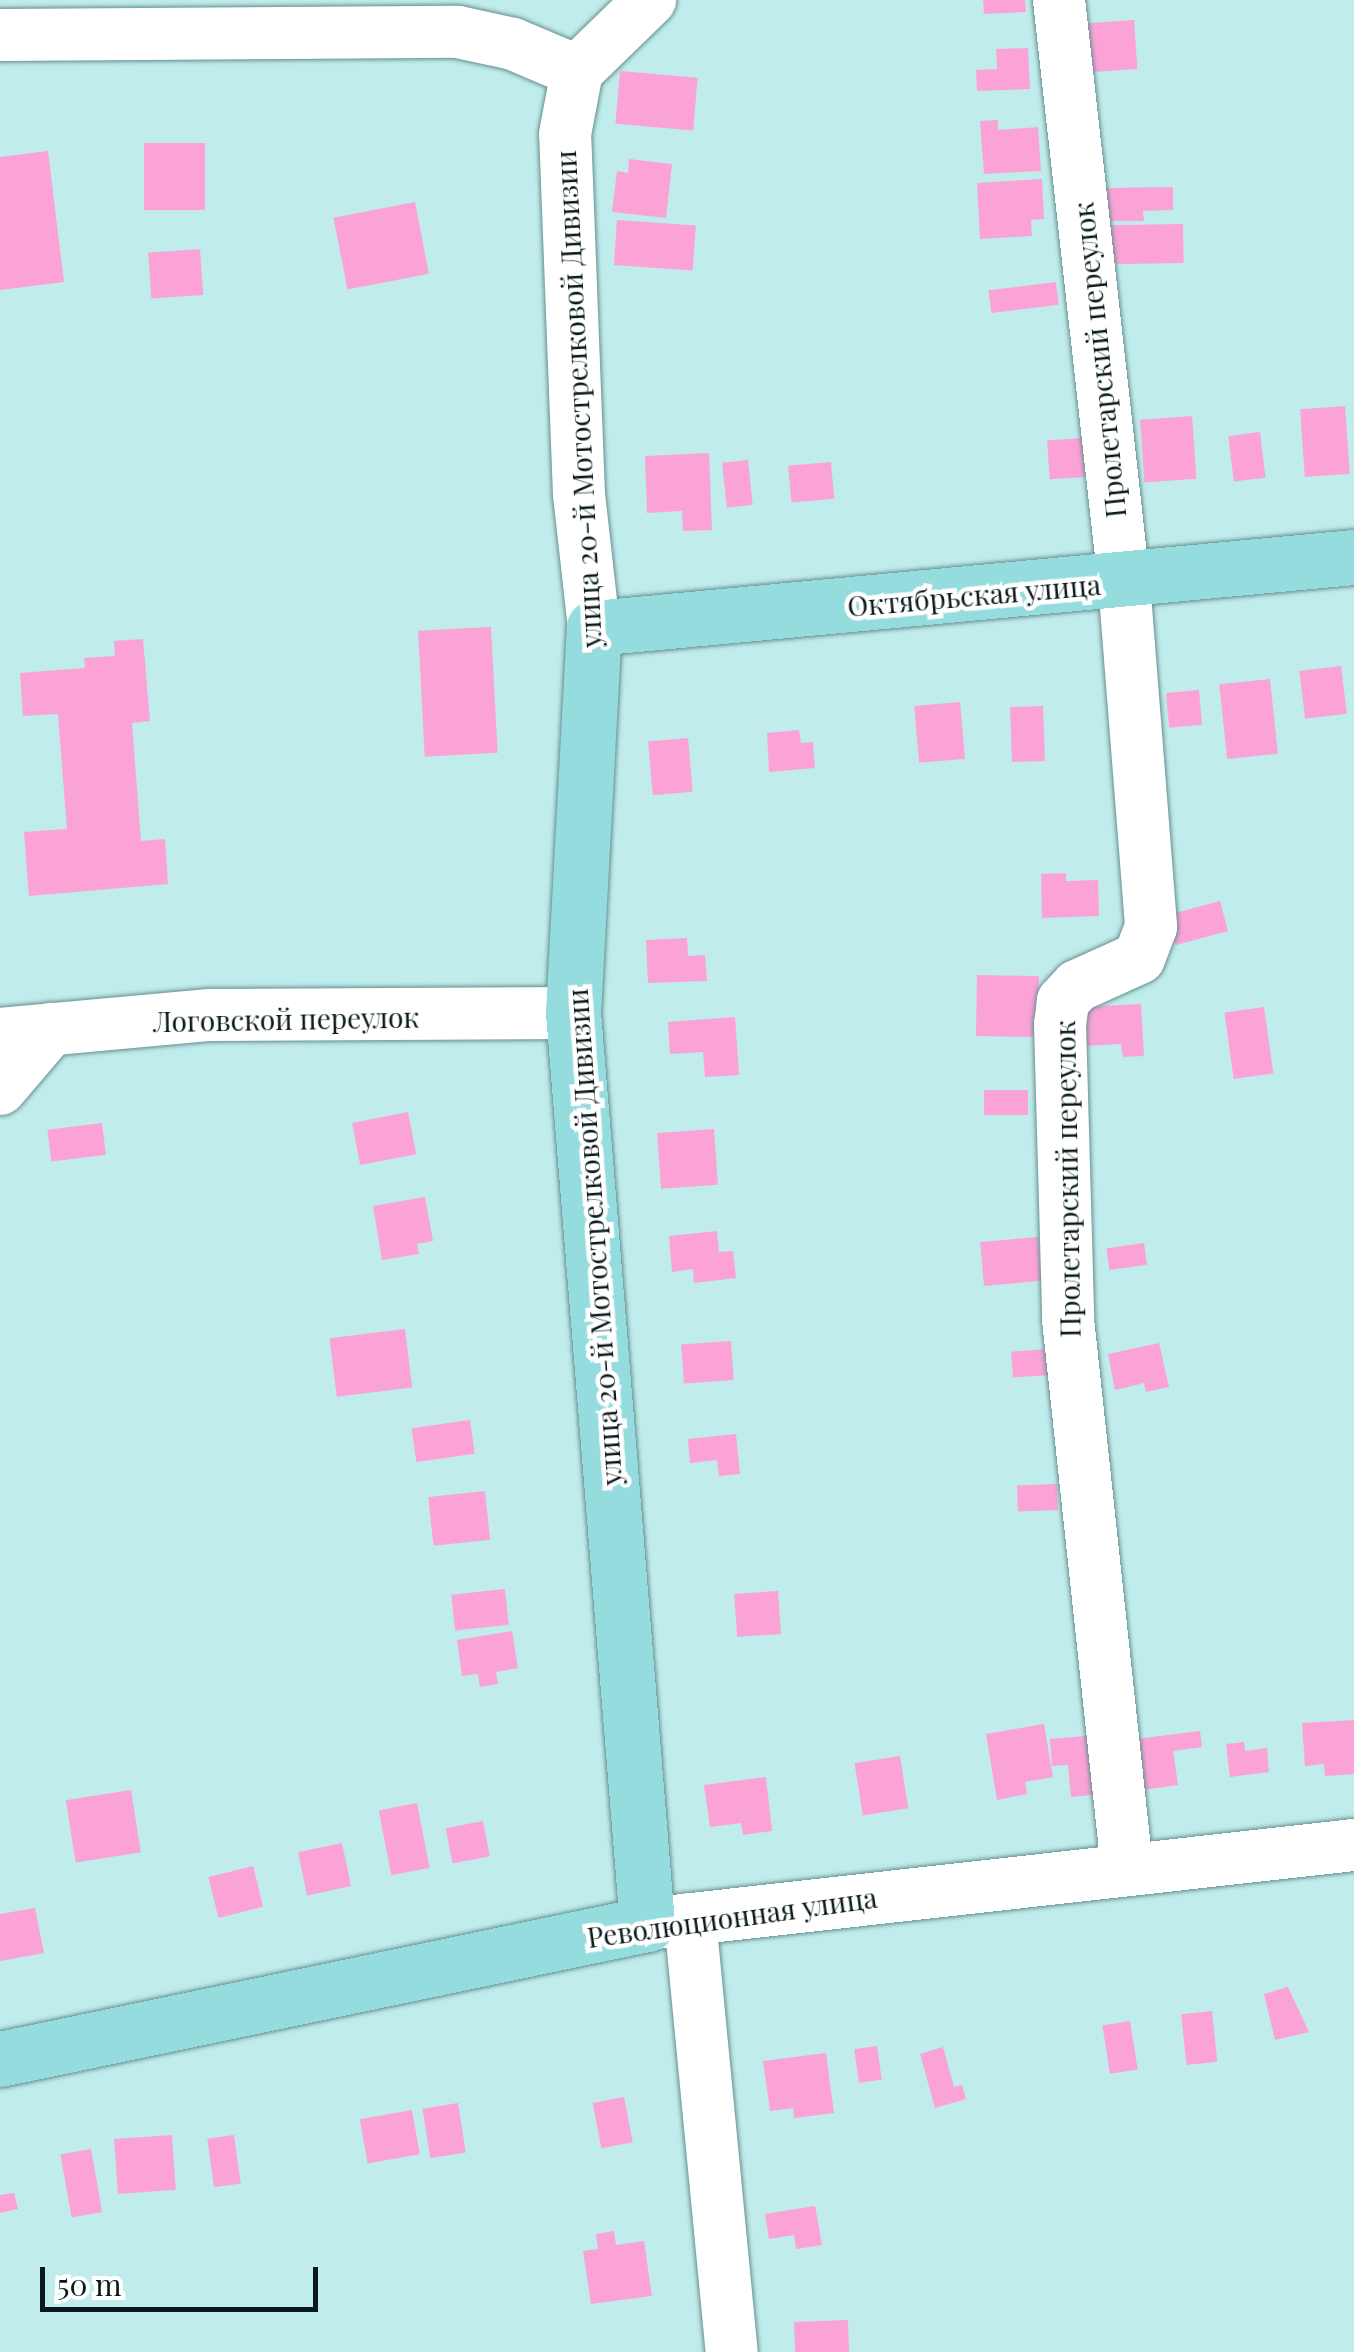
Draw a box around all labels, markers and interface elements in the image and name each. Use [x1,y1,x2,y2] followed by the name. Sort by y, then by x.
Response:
[548,149,608,649] street label: улица 20-й Мотострелковой Дивизии
[1066,200,1132,520] street label: Пролетарский переулок
[846,567,1102,623] street label: Октябрьская улица
[560,987,628,1487] street label: улица 20-й Мотострелковой Дивизии
[152,1000,420,1038] street label: Логовской переулок
[1047,1020,1087,1338] street label: Пролетарский переулок
[585,1880,879,1954] street label: Революционная улица
[45,2247,322,2309] scale bar
[57,2264,122,2304] text: 50 m

